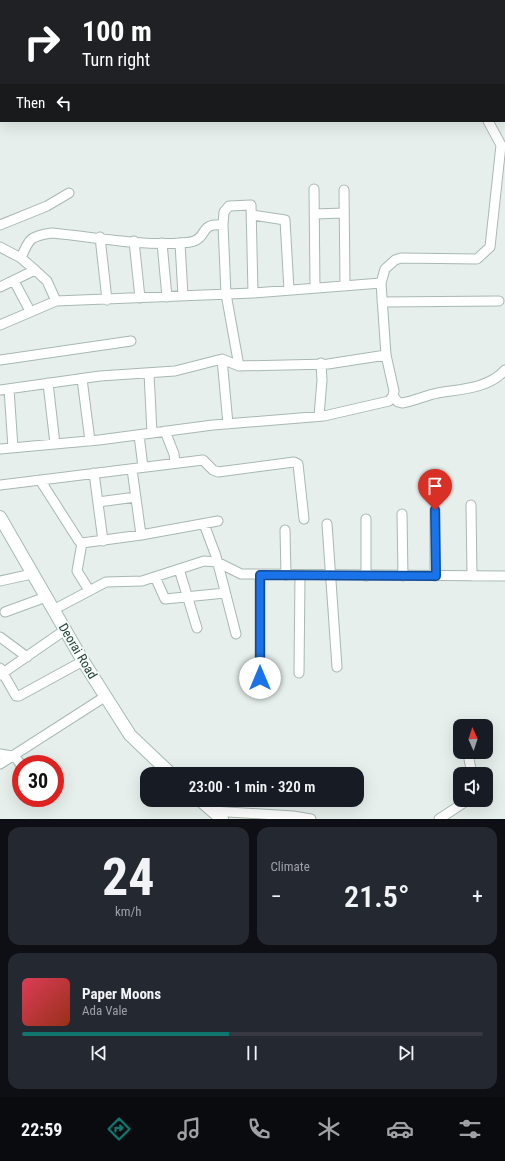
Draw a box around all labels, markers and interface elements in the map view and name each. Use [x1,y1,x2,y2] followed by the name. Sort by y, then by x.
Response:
[82,15,152,48] text: 100 m
[16,16,68,68] icon: right
[82,49,150,70] text: Turn right
[53,92,75,114] icon: left
[16,94,45,112] text: Then
[418,469,452,510] pin
[424,475,446,497] icon: arrive
[56,621,100,681] street label: Deorai Road
[239,657,281,699] position arrow
[453,719,493,759] north arrow
[453,719,493,807] map controls
[12,755,64,807] speed limit sign: 30
[453,767,493,807] button: sound
[189,778,315,796] text: 23:00 · 1 min · 320 m
[102,847,155,908] text: 24
[271,859,310,874] text: Climate
[344,879,409,914] text: 21.5°
[271,884,282,909] text: −
[472,884,483,909] text: +
[115,904,142,919] text: km/h
[82,985,161,1003] text: Paper Moons
[82,1003,127,1018] text: Ada Vale
[88,1042,110,1064] icon: previous
[241,1042,263,1064] icon: pause
[395,1042,417,1064] icon: next
[105,1115,133,1143] icon: directions
[175,1115,203,1143] icon: music
[245,1115,273,1143] icon: phone
[315,1115,343,1143] icon: climate
[386,1115,414,1143] icon: car
[456,1115,484,1143] icon: filters
[21,1119,62,1140] text: 22:59

